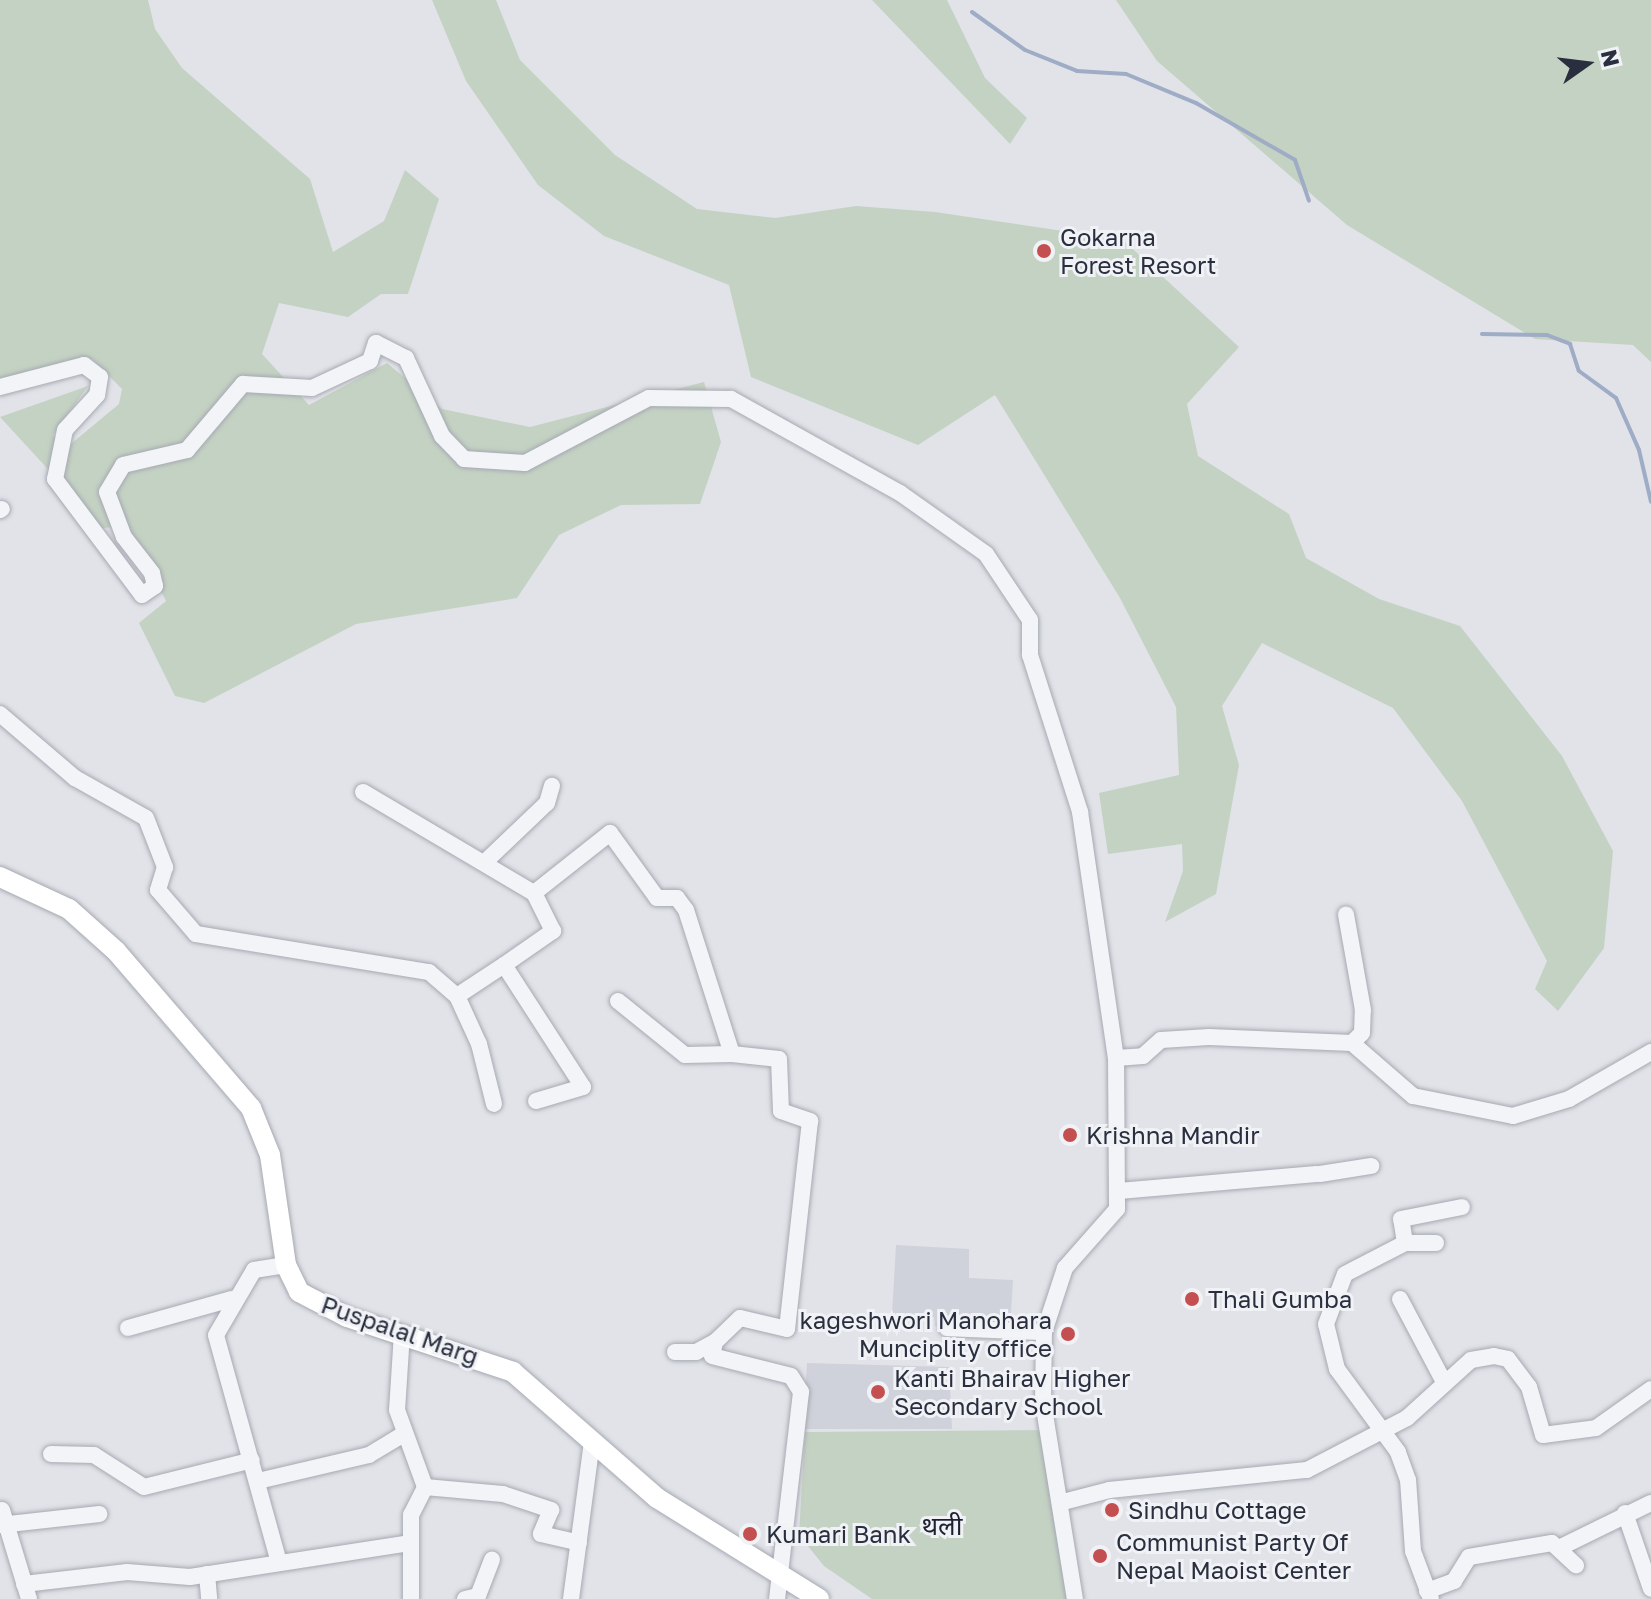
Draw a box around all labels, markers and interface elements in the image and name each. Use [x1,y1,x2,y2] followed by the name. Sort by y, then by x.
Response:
[1547,24,1627,104] north arrow
[1596,47,1626,69] text: N
[1060,223,1216,279] place label: Gokarna Forest Resort
[1035,242,1053,260] marker: Gokarna Forest Resort
[1086,1121,1260,1149] place label: Krishna Mandir
[1061,1126,1079,1144] marker: Krishna Mandir
[1208,1285,1352,1313] place label: Thali Gumba
[318,1290,482,1370] street label: Puspalal Marg
[1183,1290,1201,1308] marker: Thali Gumba
[799,1306,1052,1362] place label: kageshwori Manohara Munciplity office
[1059,1325,1077,1343] marker: kageshwori Manohara Munciplity office
[894,1364,1130,1420] place label: Kanti Bhairav Higher Secondary School
[869,1383,887,1401] marker: Kanti Bhairav Higher Secondary School
[1128,1496,1307,1524] place label: Sindhu Cottage
[1103,1501,1121,1519] marker: Sindhu Cottage
[922,1510,962,1542] district label: थली
[766,1520,911,1548] place label: Kumari Bank
[741,1525,759,1543] marker: Kumari Bank
[1116,1528,1351,1584] place label: Communist Party Of Nepal Maoist Center
[1091,1547,1109,1565] marker: Communist Party Of Nepal Maoist Center

